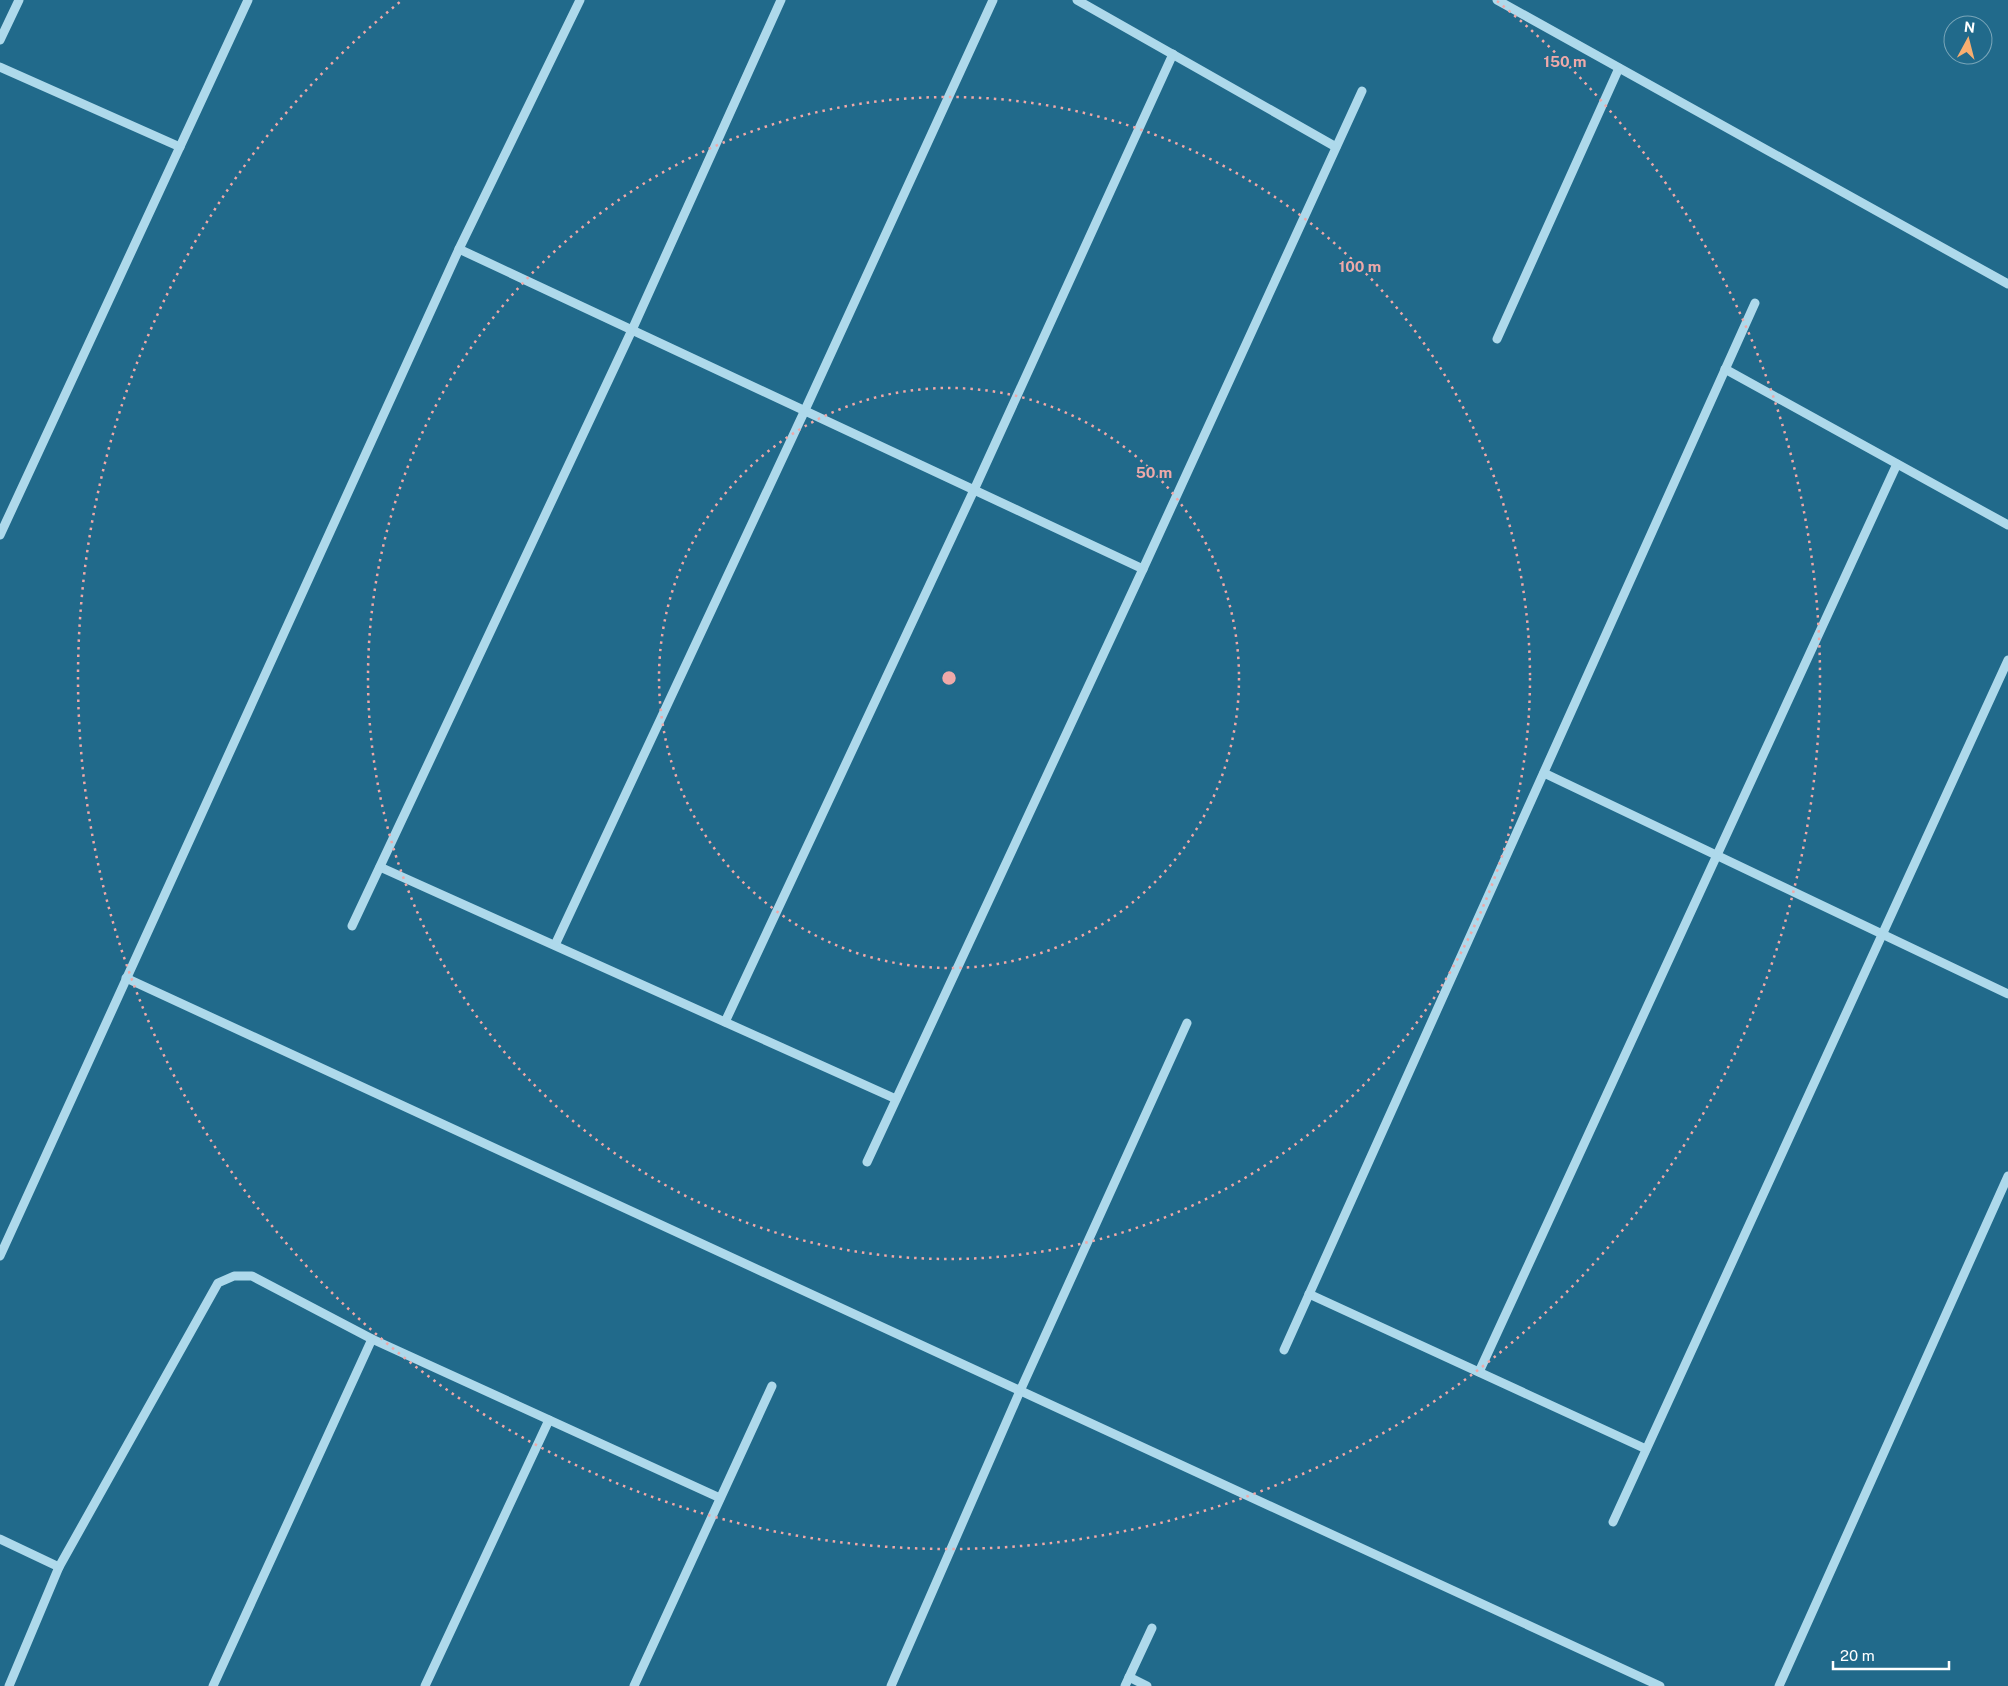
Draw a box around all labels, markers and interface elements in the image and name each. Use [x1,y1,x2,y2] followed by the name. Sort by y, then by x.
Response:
[1943,15,1993,65] north arrow
[1963,18,1976,36] text: N
[1543,53,1587,70] text: 150 m
[1339,258,1381,275] text: 100 m
[1136,464,1172,481] text: 50 m
[940,669,958,687] centre of rings
[1833,1638,1949,1670] scale bar
[1840,1647,1875,1664] text: 20 m

